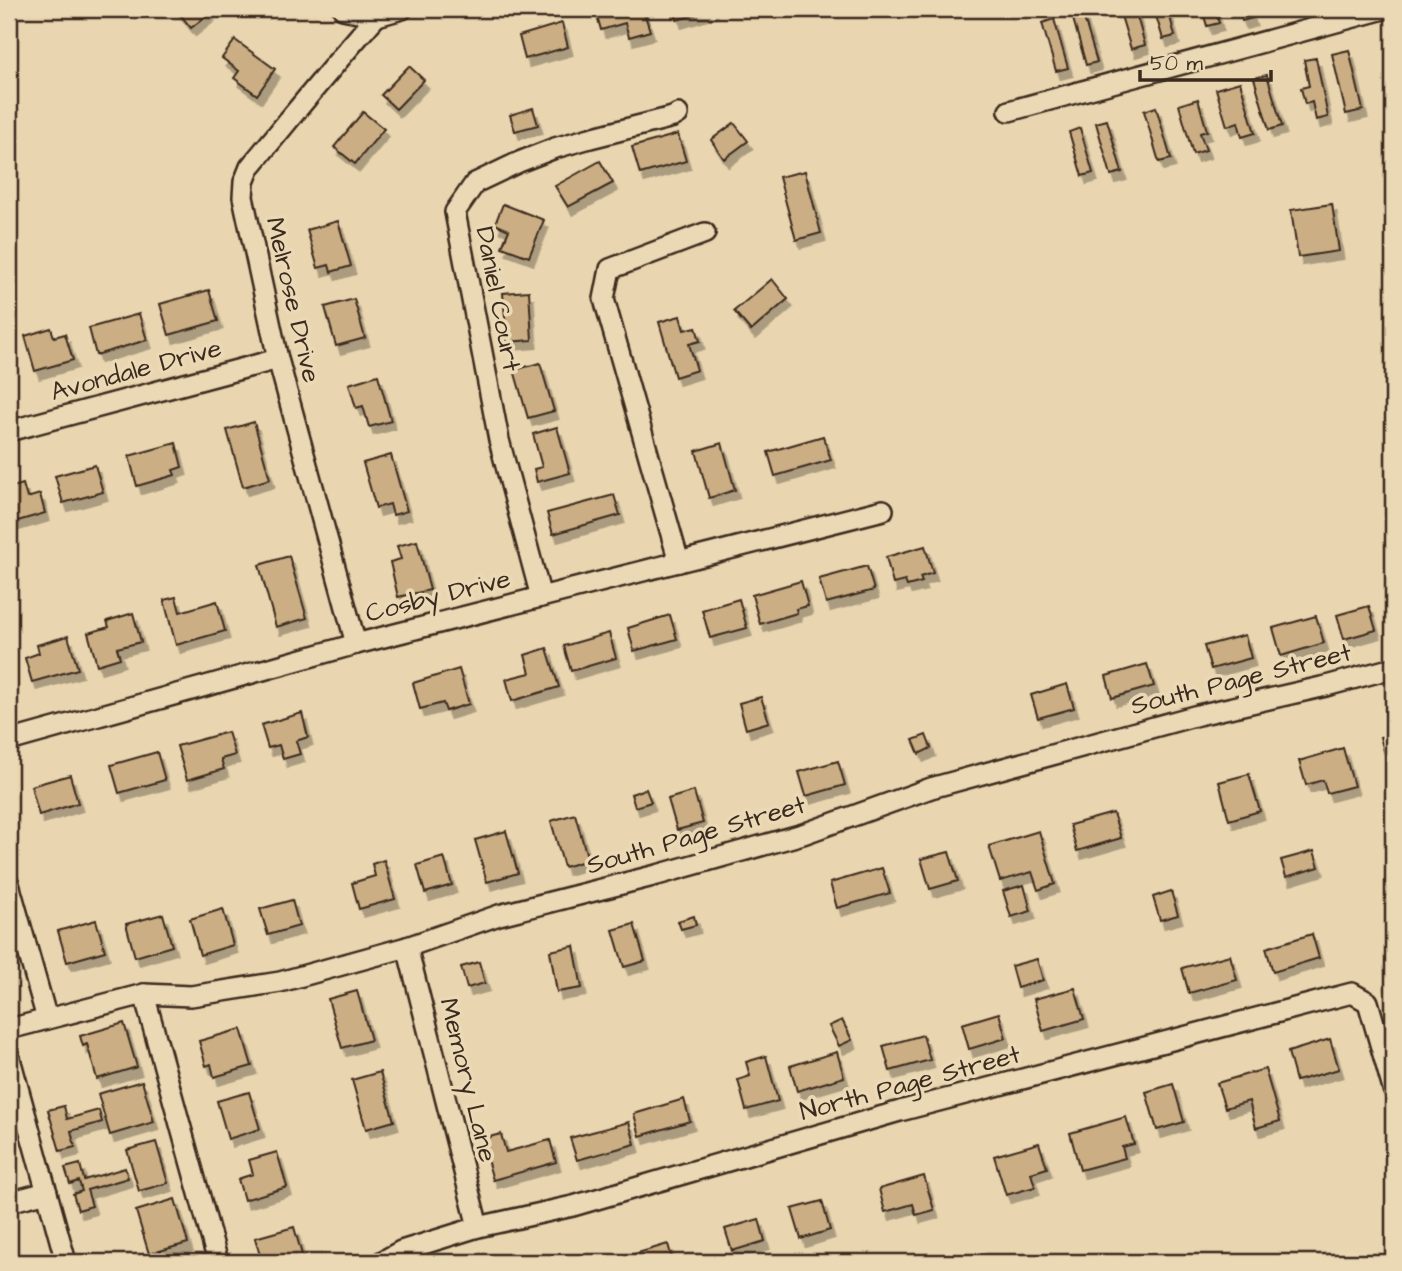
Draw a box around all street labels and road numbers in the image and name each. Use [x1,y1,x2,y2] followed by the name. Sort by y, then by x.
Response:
[256,214,330,386] street label: Melrose Drive
[466,224,530,375] street label: Daniel Court
[47,330,225,410] street label: Avondale Drive
[362,561,515,633] street label: Cosby Drive
[1127,634,1356,726] street label: South Page Street
[582,786,811,885] street label: South Page Street
[428,994,506,1166] street label: Memory Lane
[796,1036,1025,1132] street label: North Page Street

